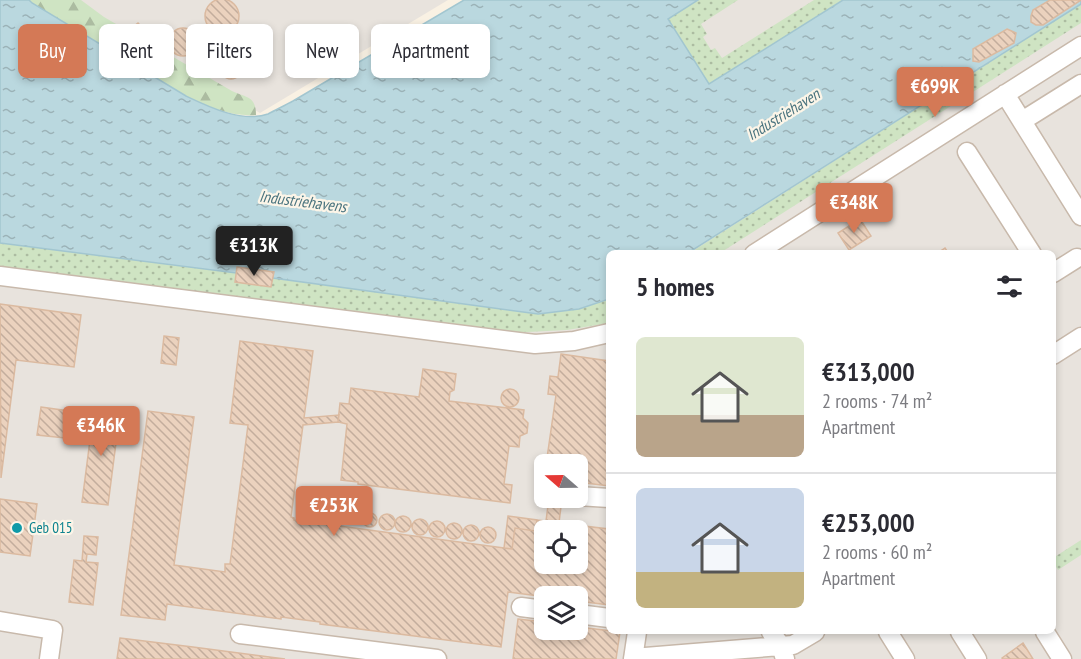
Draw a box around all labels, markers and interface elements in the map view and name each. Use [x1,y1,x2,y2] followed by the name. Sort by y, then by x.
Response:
[18,24,87,78] chip: Buy
[99,24,174,78] chip: Rent
[186,24,273,78] chip: Filters
[285,24,359,78] chip: New
[371,24,490,78] chip: Apartment
[893,67,977,118] pin: €699K
[911,73,959,99] text: €699K
[743,83,824,144] water label: Industriehaven
[812,183,896,234] pin: €348K
[258,186,349,216] water label: Industriehavens
[830,189,878,215] text: €348K
[212,226,296,277] pin: €313K
[230,232,278,258] text: €313K
[636,270,714,303] text: 5 homes
[993,270,1026,303] icon: filters
[822,355,915,388] text: €313,000
[684,361,756,433] icon: home
[822,388,932,414] text: 2 rooms · 74 m²
[59,406,143,457] pin: €346K
[77,412,125,438] text: €346K
[822,414,895,440] text: Apartment
[534,454,588,508] north arrow
[534,454,588,640] map controls
[292,486,376,537] pin: €253K
[310,492,358,518] text: €253K
[822,506,915,539] text: €253,000
[684,512,756,584] icon: home
[29,518,73,537] place label: Geb 015
[534,520,588,574] button: locate
[10,521,24,535] marker: Geb 015
[822,539,932,565] text: 2 rooms · 60 m²
[822,565,895,591] text: Apartment
[534,586,588,640] button: layers

